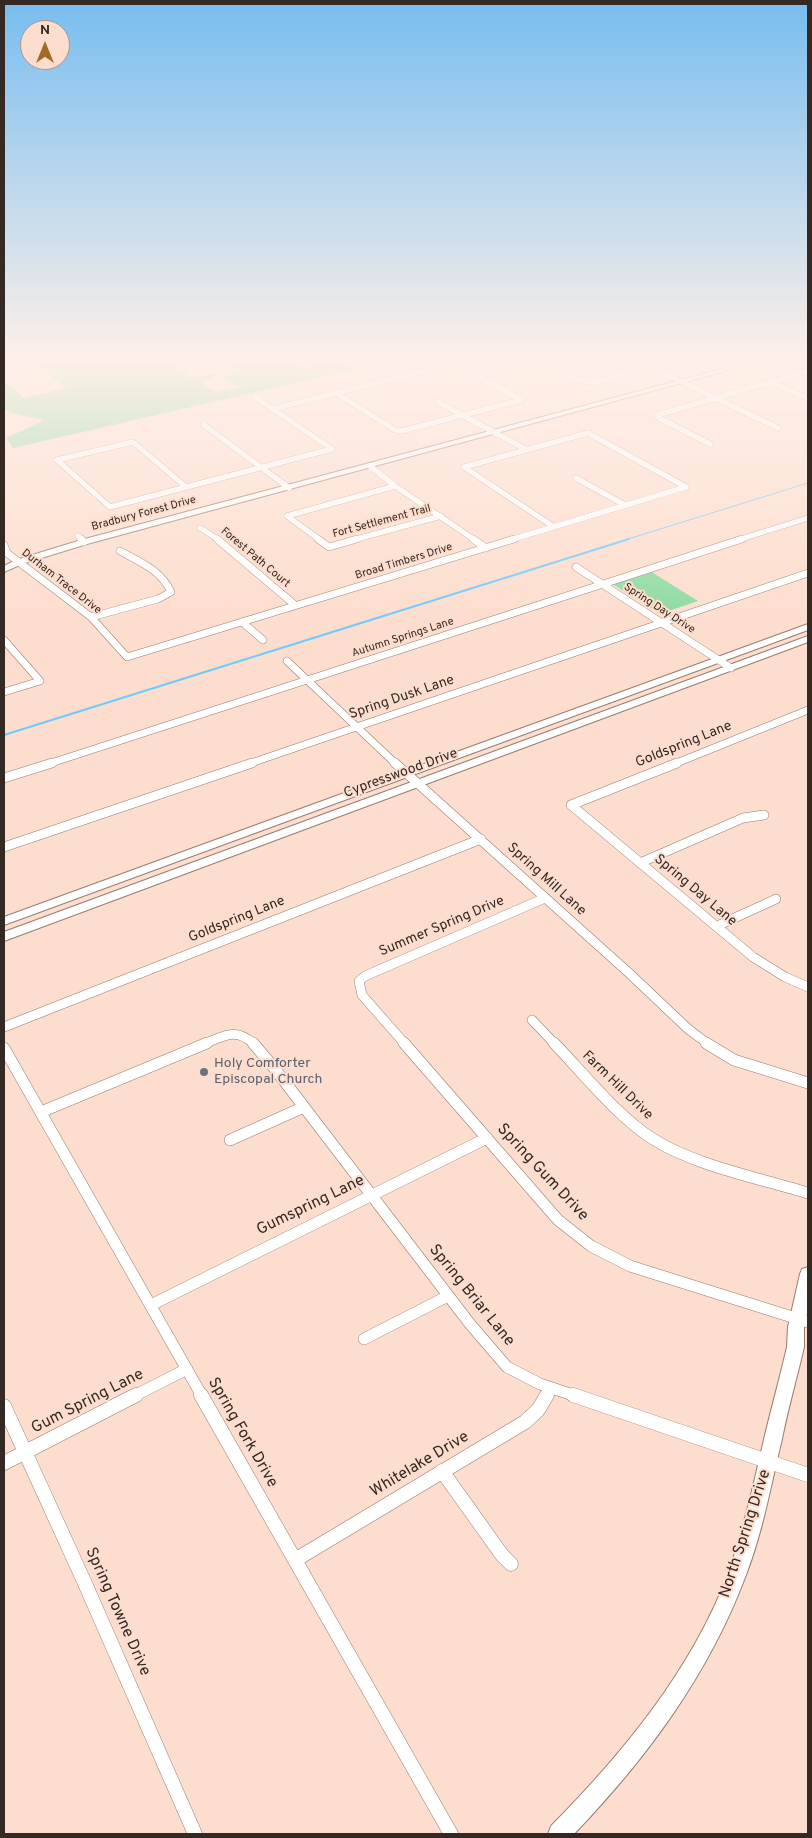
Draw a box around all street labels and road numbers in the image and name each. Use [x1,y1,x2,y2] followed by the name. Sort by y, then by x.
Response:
[90,494,198,534] street label: Bradbury Forest Drive
[332,503,432,541] street label: Fort Settlement Trail
[218,525,292,591] street label: Forest Path Court
[354,541,454,583] street label: Broad Timbers Drive
[18,547,104,617] street label: Durham Trace Drive
[621,581,697,637] street label: Spring Day Drive
[350,615,456,661] street label: Autumn Springs Lane
[347,672,457,724] street label: Spring Dusk Lane
[633,718,735,772] street label: Goldspring Lane
[342,746,460,802] street label: Cypresswood Drive
[503,840,589,920] street label: Spring Mill Lane
[650,852,740,930] street label: Spring Day Lane
[186,893,288,947] street label: Goldspring Lane
[377,893,507,961] street label: Summer Spring Drive
[578,1048,656,1124] street label: Farm Hill Drive
[492,1120,592,1226] street label: Spring Gum Drive
[254,1172,368,1240] street label: Gumspring Lane
[424,1241,518,1351] street label: Spring Briar Lane
[29,1365,147,1439] street label: Gum Spring Lane
[203,1375,281,1491] street label: Spring Fork Drive
[367,1428,473,1502] street label: Whitelake Drive
[716,1467,776,1601] street label: North Spring Drive
[80,1545,154,1679] street label: Spring Towne Drive

